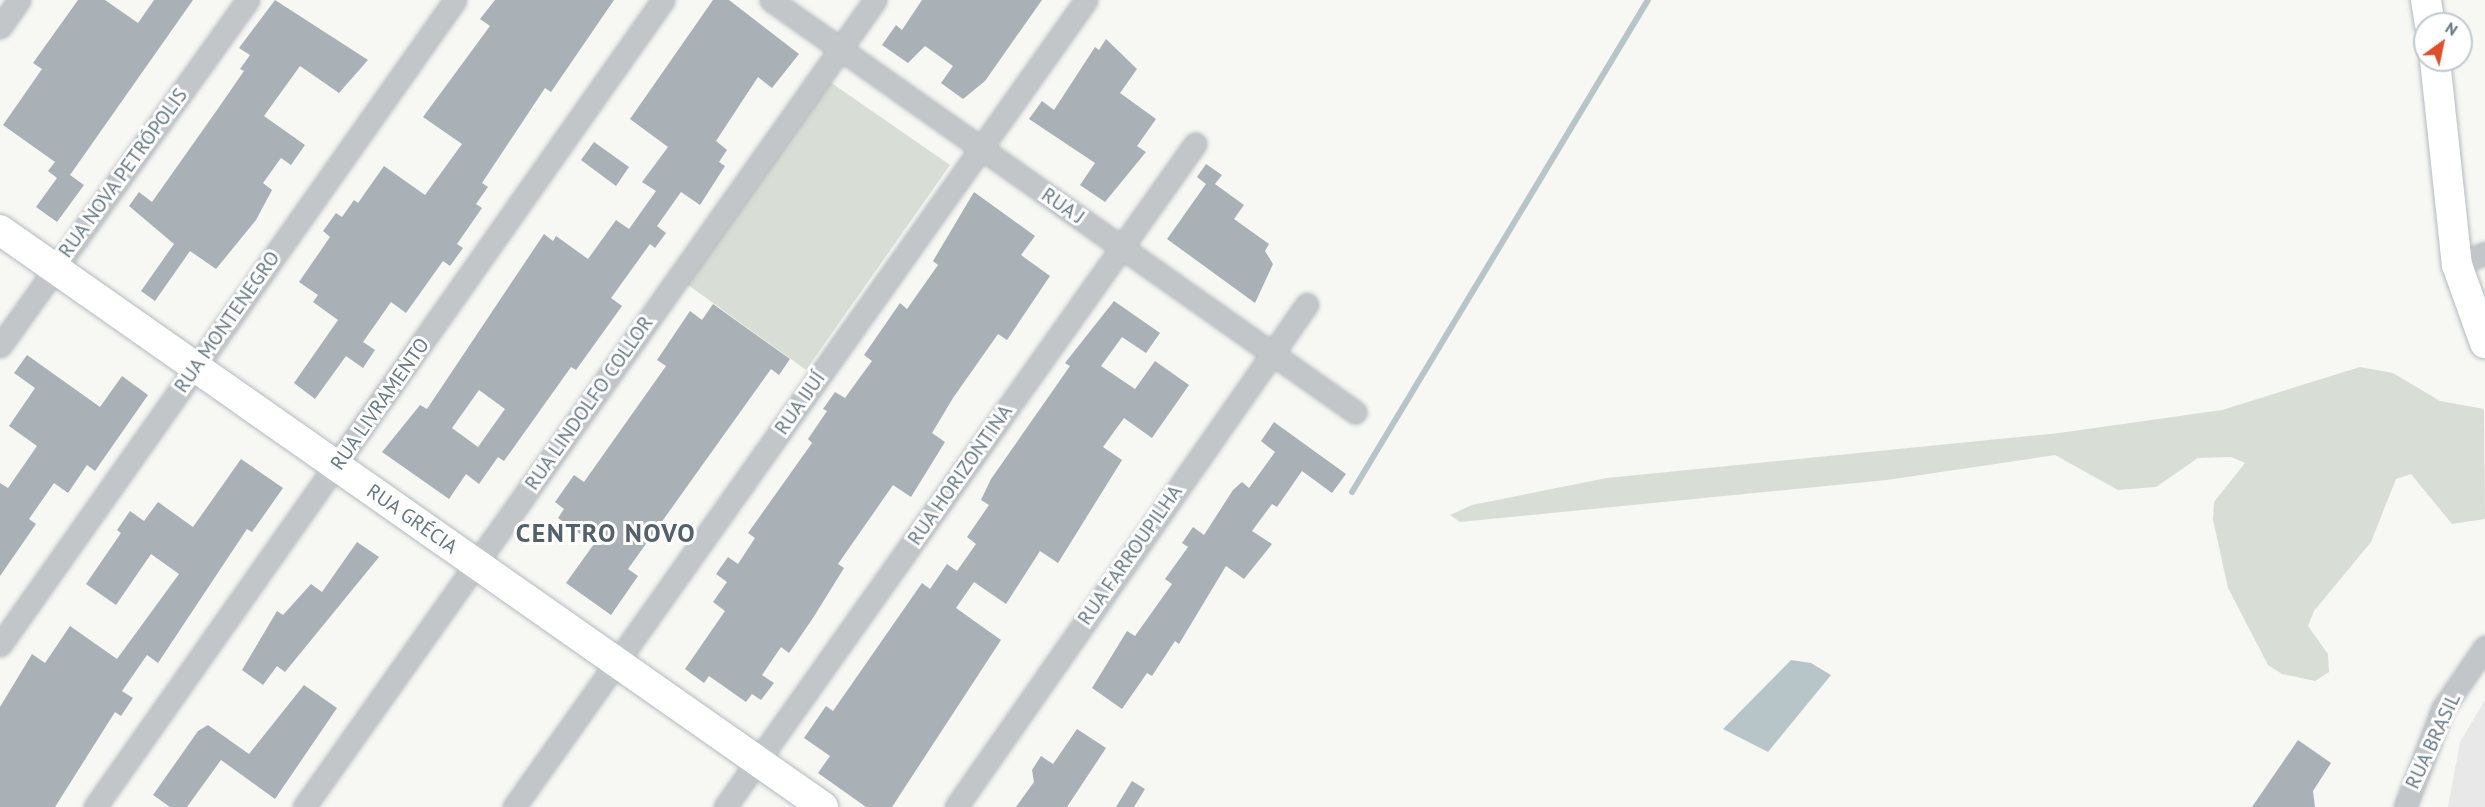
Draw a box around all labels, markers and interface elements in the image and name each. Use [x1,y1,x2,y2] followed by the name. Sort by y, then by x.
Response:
[2413,12,2473,72] north arrow
[2442,17,2462,40] text: N
[53,83,193,263] street label: RUA NOVA PETRÓPOLIS
[1037,182,1089,230] street label: RUA J
[169,246,285,398] street label: RUA MONTENEGRO
[520,311,658,495] street label: RUA LINDOLFO COLLOR
[325,333,435,475] street label: RUA LIVRAMENTO
[769,366,831,440] street label: RUA IJUÍ
[902,400,1018,550] street label: RUA HORIZONTINA
[362,479,462,559] street label: RUA GRÉCIA
[1073,480,1187,630] street label: RUA FARROUPILHA
[516,517,696,549] district label: CENTRO NOVO
[2400,689,2466,793] street label: RUA BRASIL

